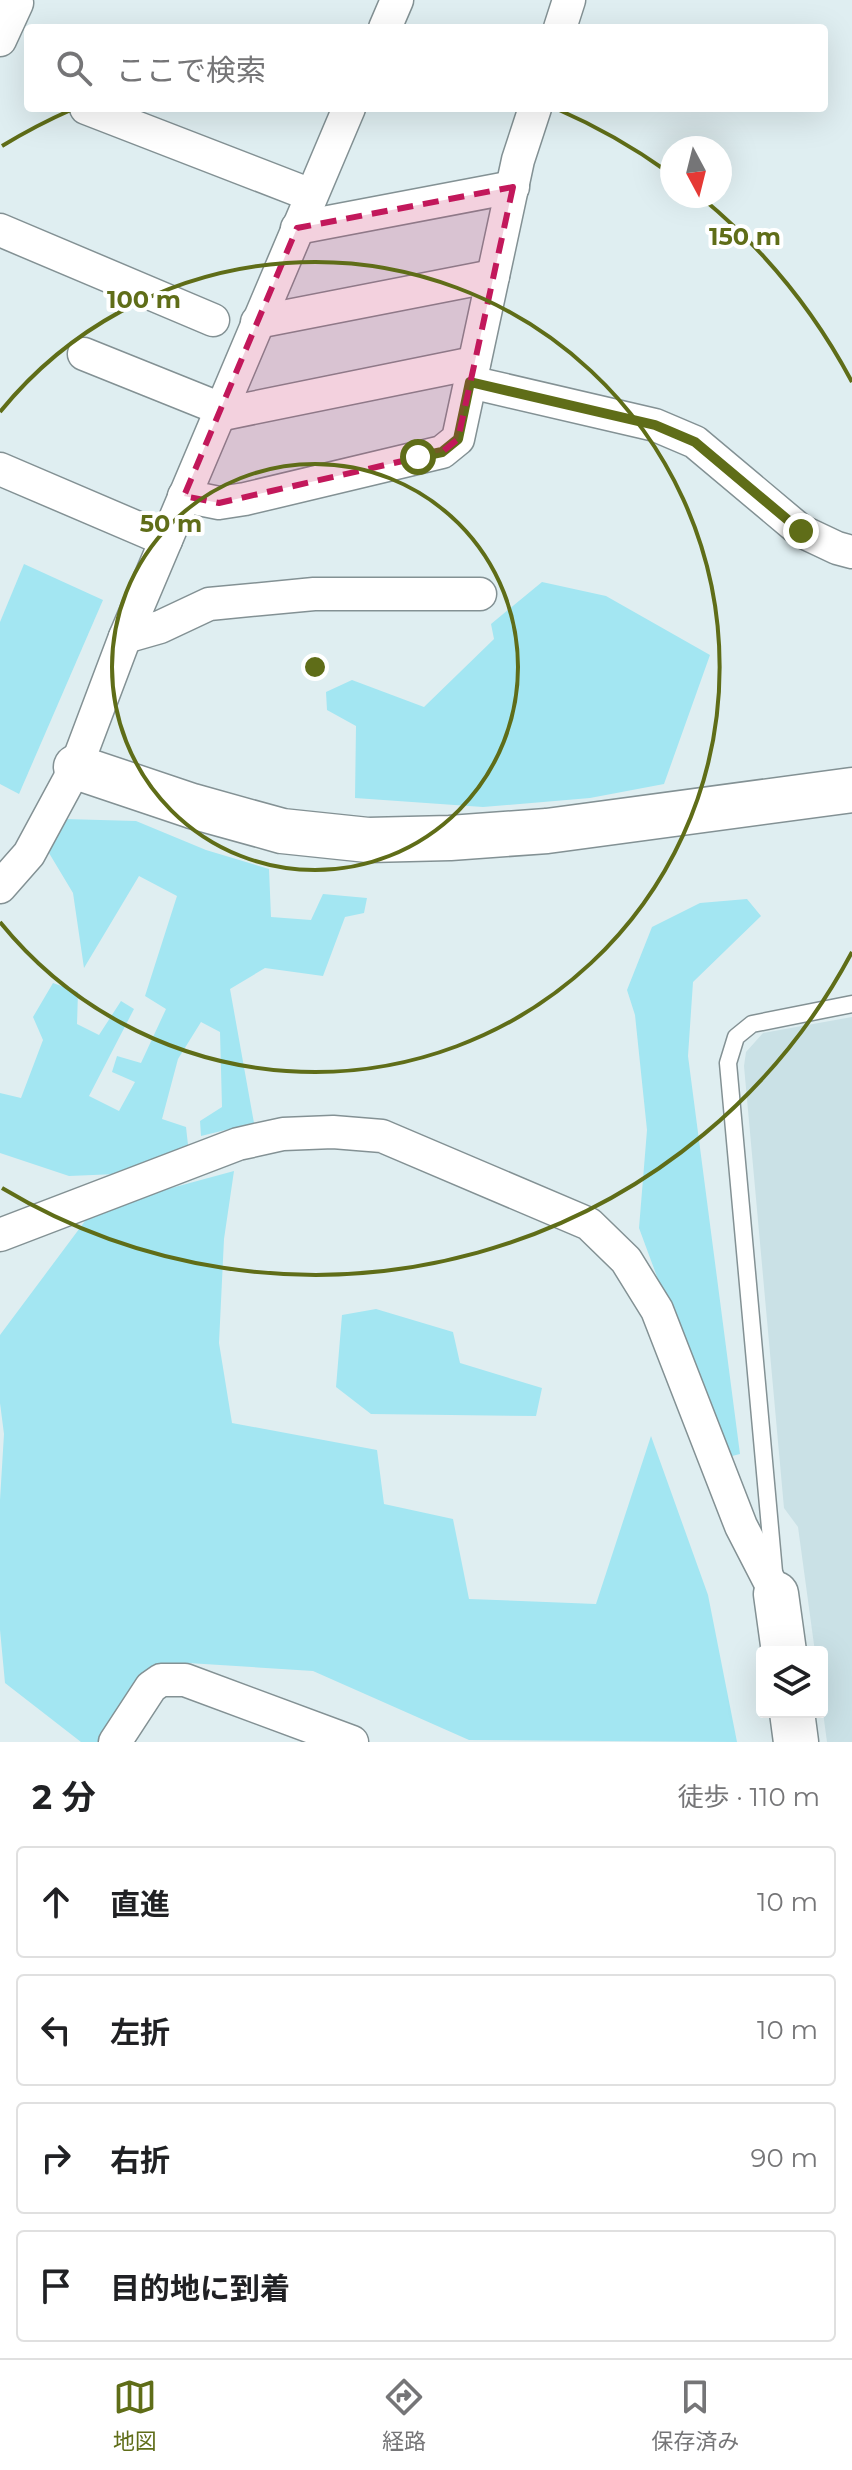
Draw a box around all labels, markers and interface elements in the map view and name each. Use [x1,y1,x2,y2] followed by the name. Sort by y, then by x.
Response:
[24,24,828,112] search box
[52,46,96,90] icon: search
[116,52,266,89] text: ここで検索
[660,136,732,208] north arrow
[709,222,781,251] text: 150 m
[107,285,181,314] text: 100 m
[400,439,436,475] route start
[140,509,202,538] text: 50 m
[783,513,819,549] route end
[301,653,329,681] centre of rings
[756,1646,828,1718] map controls
[756,1646,828,1718] button: layers
[32,1776,96,1818] text: 2 分
[677,1781,820,1813] text: 徒歩 · 110 m
[34,1880,78,1924] icon: ahead
[110,1886,170,1923] text: 直進
[757,1886,818,1918] text: 10 m
[34,2008,78,2052] icon: left
[110,2014,170,2051] text: 左折
[757,2014,818,2046] text: 10 m
[34,2136,78,2180] icon: right
[110,2142,170,2179] text: 右折
[751,2142,818,2174] text: 90 m
[34,2264,78,2308] icon: arrive
[110,2270,290,2307] text: 目的地に到着
[113,2375,157,2455] tab: 地図
[382,2375,426,2455] tab: 経路
[651,2375,739,2455] tab: 保存済み

